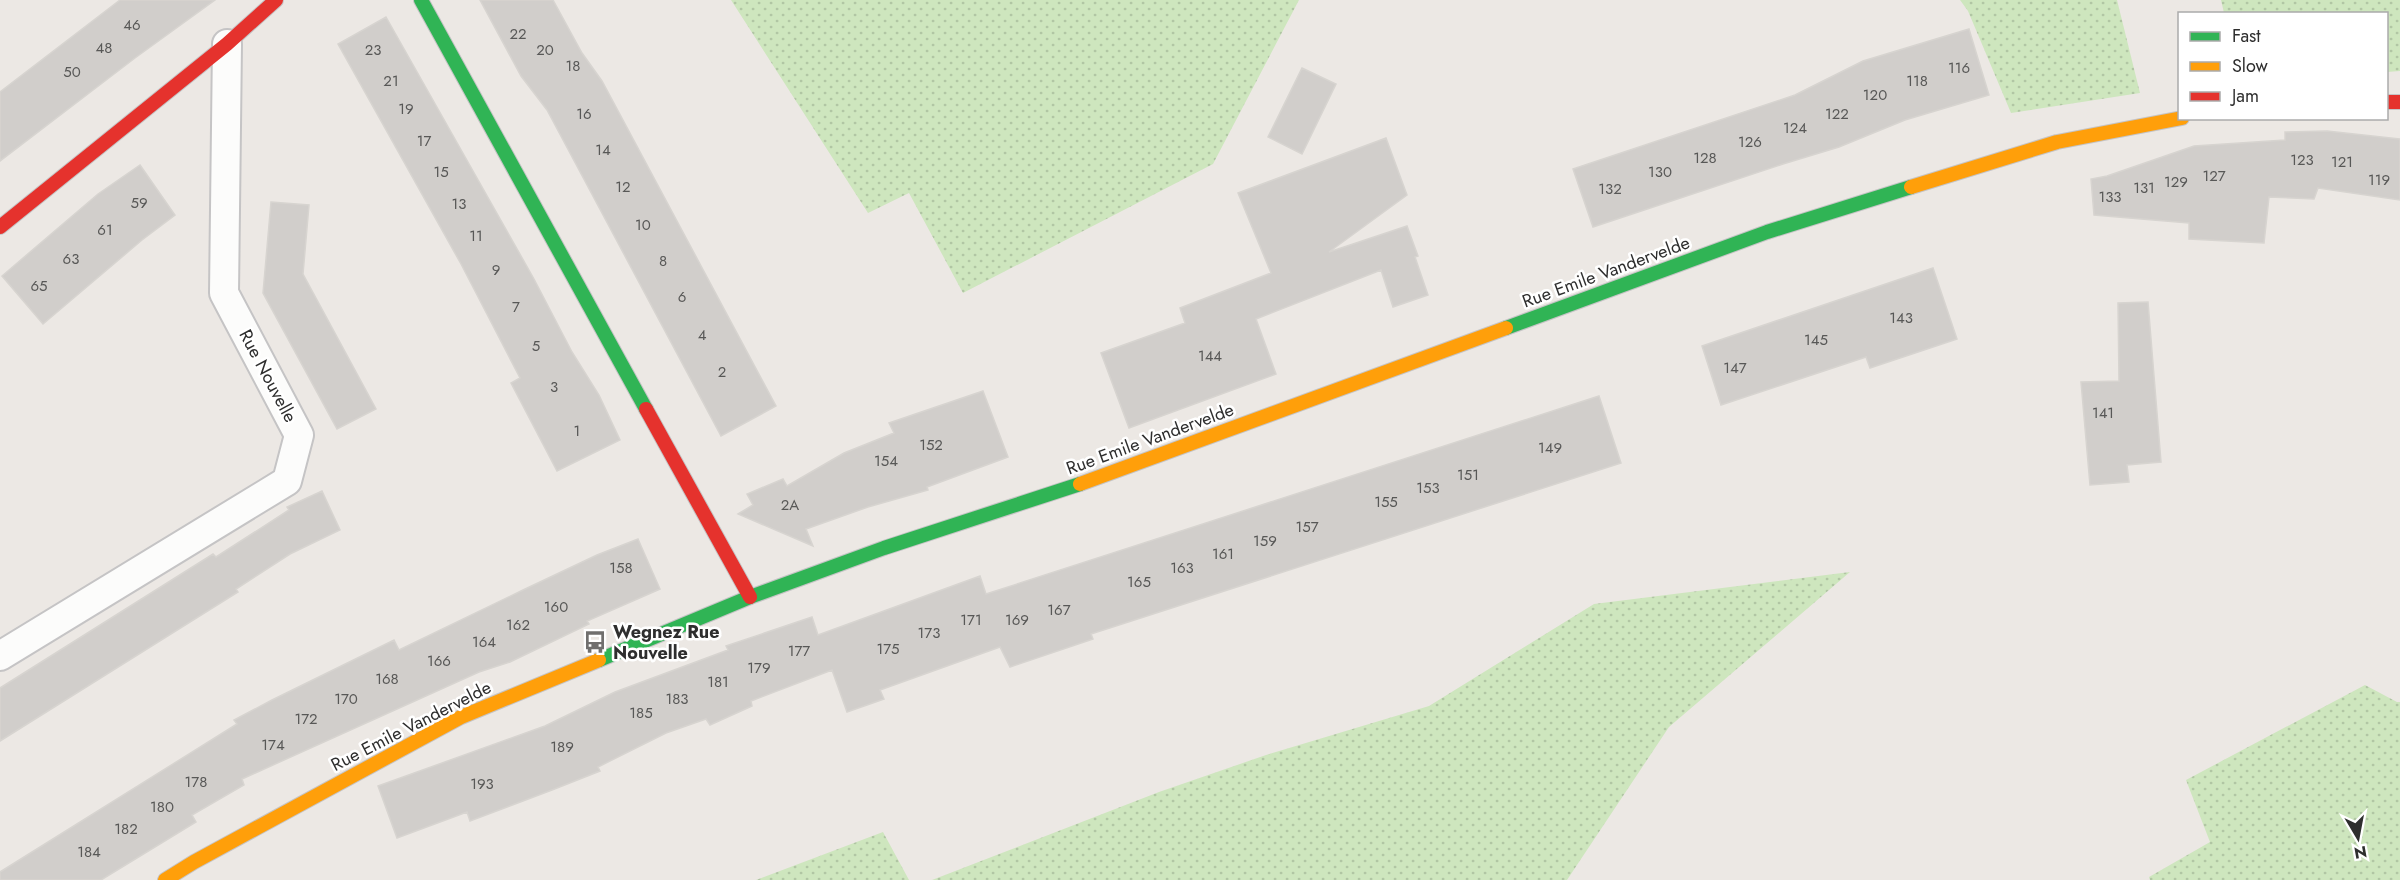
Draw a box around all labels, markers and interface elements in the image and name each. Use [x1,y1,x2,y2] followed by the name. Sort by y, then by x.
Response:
[2178,12,2388,120] legend
[123,14,141,36] house number: 46
[509,23,527,45] house number: 22
[2232,23,2261,49] text: Fast
[96,37,112,59] house number: 48
[365,39,381,61] house number: 23
[536,39,554,61] house number: 20
[2232,53,2269,79] text: Slow
[566,55,580,77] house number: 18
[1948,57,1970,79] house number: 116
[63,61,81,83] house number: 50
[383,70,399,92] house number: 21
[1906,70,1928,92] house number: 118
[2230,83,2259,109] text: Jam
[1863,84,1887,106] house number: 120
[398,98,414,120] house number: 19
[576,103,592,125] house number: 16
[1825,103,1849,125] house number: 122
[1783,117,1807,139] house number: 124
[417,130,431,152] house number: 17
[1738,131,1762,153] house number: 126
[595,139,611,161] house number: 14
[1693,147,1717,169] house number: 128
[2290,149,2314,171] house number: 123
[2331,151,2353,173] house number: 121
[433,161,449,183] house number: 15
[1648,161,1672,183] house number: 130
[2202,165,2226,187] house number: 127
[2368,169,2390,191] house number: 119
[2164,171,2188,193] house number: 129
[615,176,631,198] house number: 12
[2133,177,2155,199] house number: 131
[1598,178,1622,200] house number: 132
[2098,186,2122,208] house number: 133
[130,192,148,214] house number: 59
[452,193,466,215] house number: 13
[635,214,651,236] house number: 10
[97,219,113,241] house number: 61
[469,225,483,247] house number: 11
[1519,230,1693,314] street label: Rue Emile Vandervelde
[63,248,79,270] house number: 63
[659,250,667,272] house number: 8
[492,259,500,281] house number: 9
[30,275,48,297] house number: 65
[678,286,686,308] house number: 6
[512,296,520,318] house number: 7
[1889,307,1913,329] house number: 143
[698,324,707,346] house number: 4
[233,325,303,427] street label: Rue Nouvelle
[1804,329,1828,351] house number: 145
[532,335,540,357] house number: 5
[1198,345,1222,367] house number: 144
[1723,357,1747,379] house number: 147
[718,361,726,383] house number: 2
[550,376,558,398] house number: 3
[1063,397,1237,481] street label: Rue Emile Vandervelde
[2092,402,2114,424] house number: 141
[574,420,580,442] house number: 1
[919,434,943,456] house number: 152
[1538,437,1562,459] house number: 149
[874,450,898,472] house number: 154
[1457,464,1479,486] house number: 151
[1416,477,1440,499] house number: 153
[1374,491,1398,513] house number: 155
[781,494,799,516] house number: 2A
[1295,516,1319,538] house number: 157
[1253,530,1277,552] house number: 159
[1212,543,1234,565] house number: 161
[609,557,633,579] house number: 158
[1170,557,1194,579] house number: 163
[1127,571,1151,593] house number: 165
[544,596,568,618] house number: 160
[1047,599,1071,621] house number: 167
[960,609,982,631] house number: 171
[1005,609,1029,631] house number: 169
[506,614,530,636] house number: 162
[613,619,720,666] place label: Wegnez Rue Nouvelle
[918,622,940,644] house number: 173
[582,629,608,655] bus stop icon: Wegnez Rue Nouvelle
[472,631,496,653] house number: 164
[876,638,900,660] house number: 175
[788,640,810,662] house number: 177
[427,650,451,672] house number: 166
[747,657,771,679] house number: 179
[375,668,399,690] house number: 168
[707,671,729,693] house number: 181
[326,674,496,778] street label: Rue Emile Vandervelde
[334,688,358,710] house number: 170
[665,688,689,710] house number: 183
[629,702,653,724] house number: 185
[294,708,318,730] house number: 172
[261,734,285,756] house number: 174
[550,736,574,758] house number: 189
[185,771,207,793] house number: 178
[470,773,494,795] house number: 193
[150,796,174,818] house number: 180
[2328,808,2388,868] north arrow
[114,818,138,840] house number: 182
[2352,840,2369,865] text: N
[77,841,101,863] house number: 184

